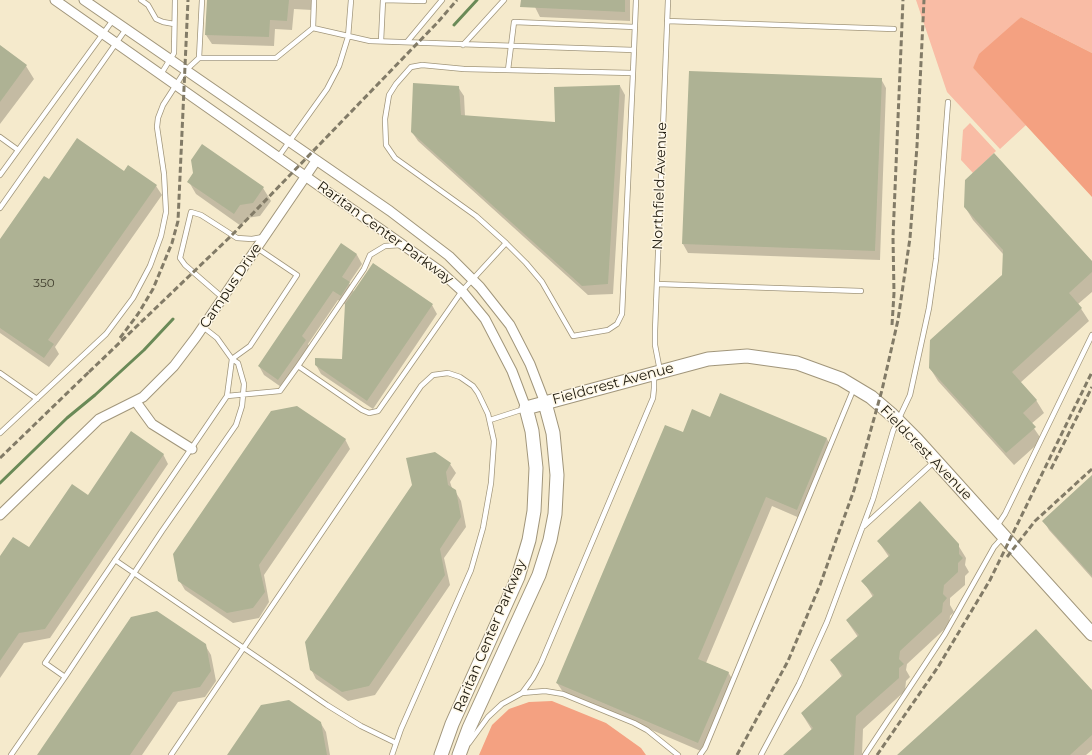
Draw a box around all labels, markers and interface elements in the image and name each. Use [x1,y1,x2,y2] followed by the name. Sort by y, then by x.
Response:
[649,122,671,250] street label: Northfield Avenue
[314,178,456,288] street label: Raritan Center Parkway
[196,240,266,332] street label: Campus Drive
[33,276,55,290] house number: 350
[550,360,676,408] street label: Fieldcrest Avenue
[876,402,976,504] street label: Fieldcrest Avenue
[450,557,530,715] street label: Raritan Center Parkway

